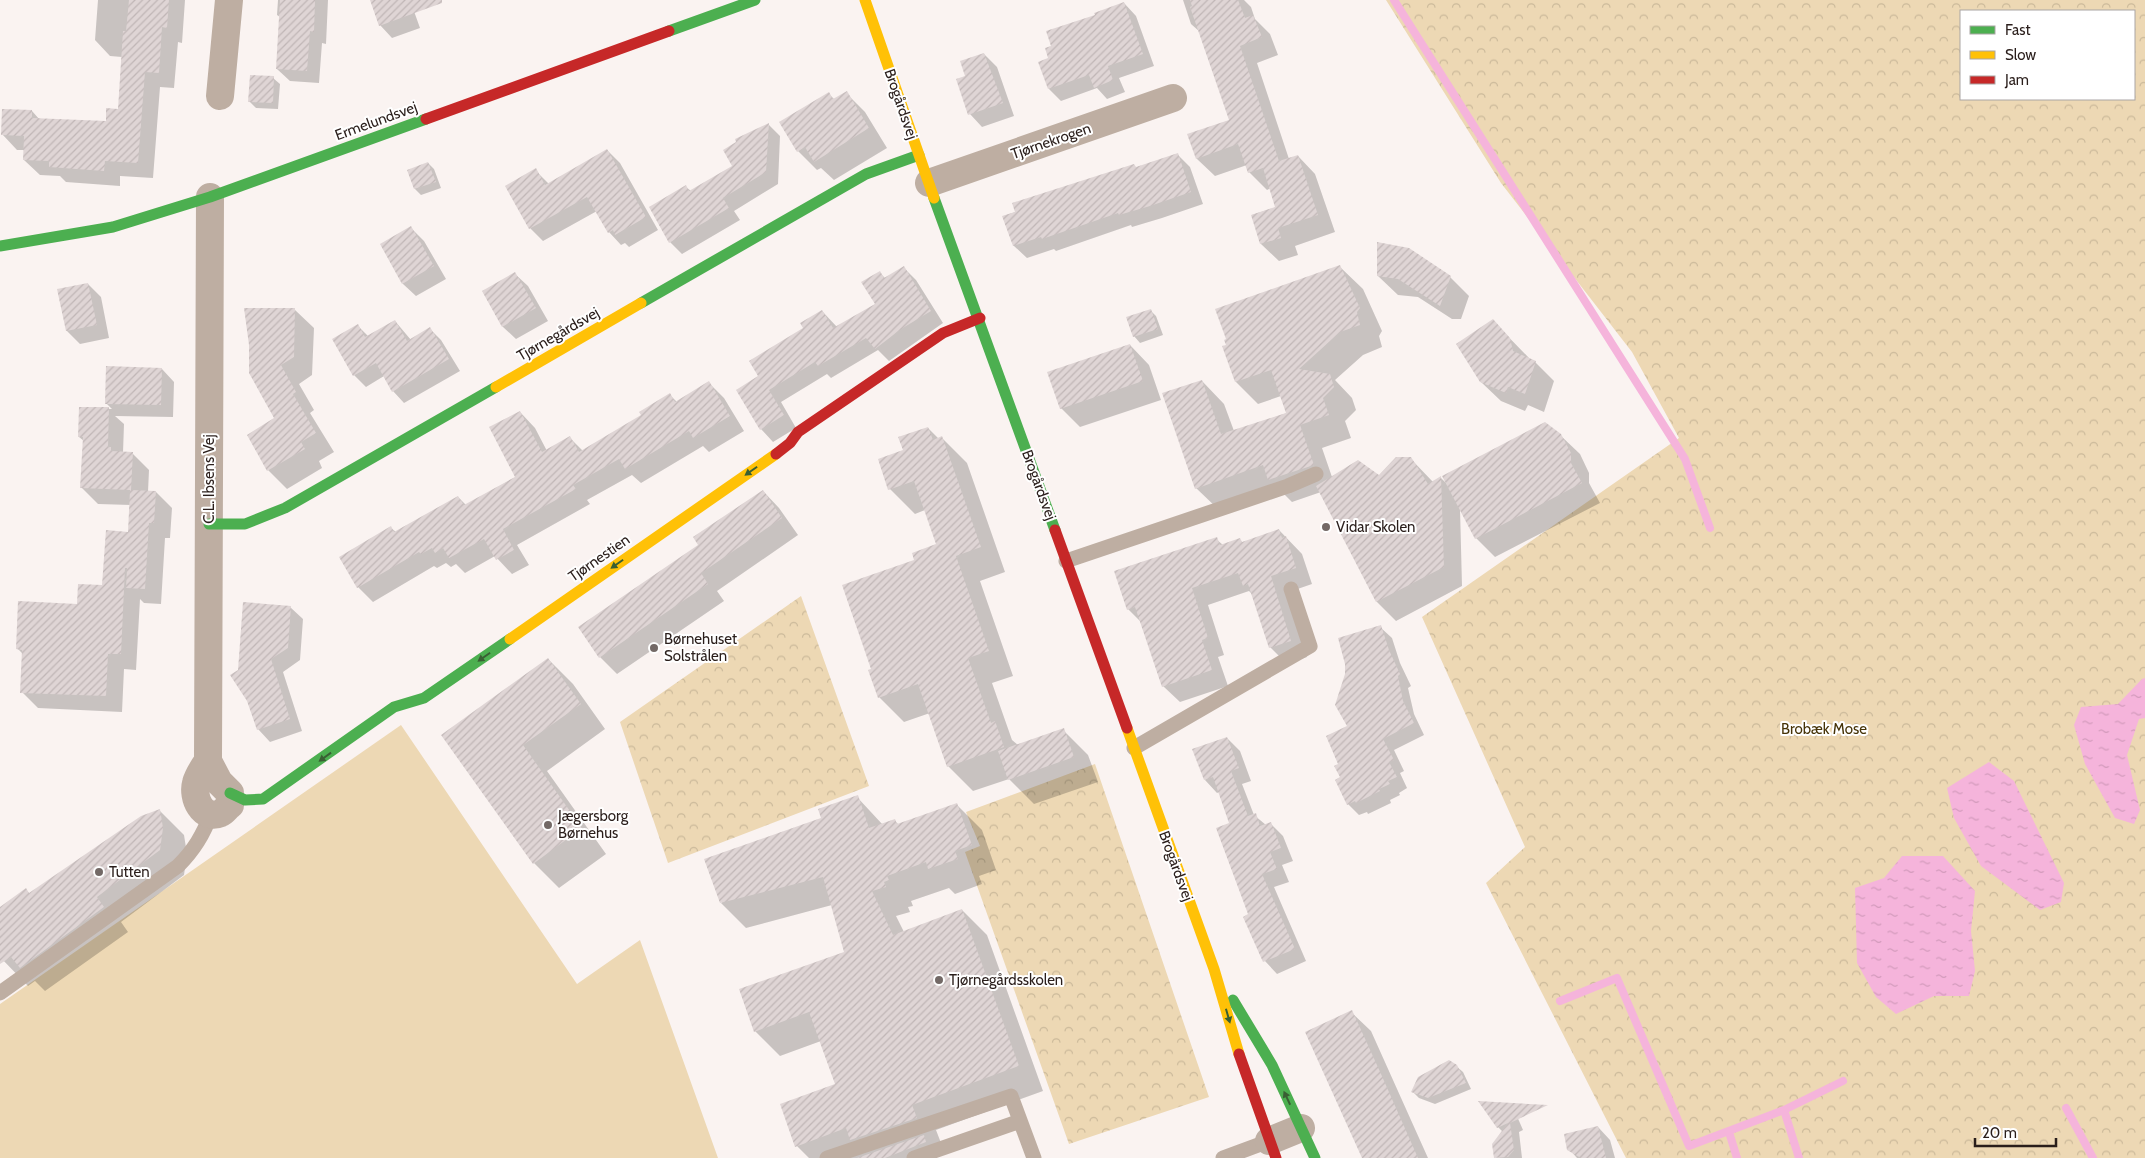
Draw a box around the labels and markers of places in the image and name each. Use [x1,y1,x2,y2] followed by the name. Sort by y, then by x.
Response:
[1336,518,1415,536] place label: Vidar Skolen
[1320,521,1332,533] marker: Vidar Skolen
[664,630,737,665] place label: Børnehuset Solstrålen
[648,642,660,654] marker: Børnehuset Solstrålen
[557,807,629,842] place label: Jægersborg Børnehus
[542,819,554,831] marker: Jægersborg Børnehus
[109,863,150,881] place label: Tutten
[93,866,105,878] marker: Tutten
[949,971,1063,989] place label: Tjørnegårdsskolen
[933,974,945,986] marker: Tjørnegårdsskolen

